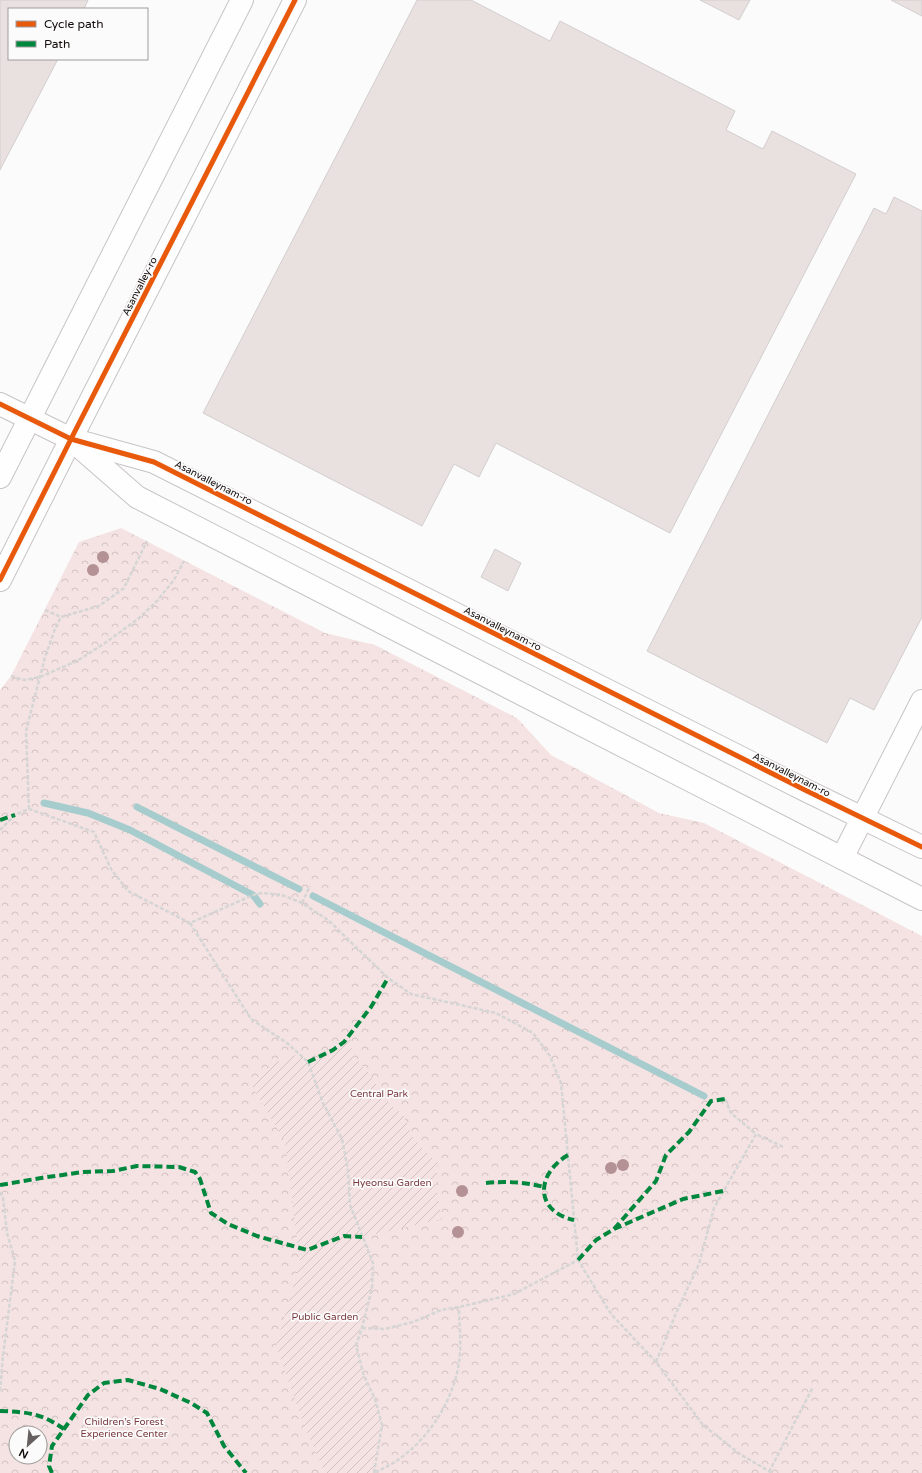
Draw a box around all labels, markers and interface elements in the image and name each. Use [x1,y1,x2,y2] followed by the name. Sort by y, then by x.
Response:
[8,8,148,60] legend
[44,17,103,31] text: Cycle path
[44,37,70,51] text: Path
[120,255,160,318] street label: Asanvalley-ro
[173,458,254,508] street label: Asanvalleynam-ro
[462,604,543,654] street label: Asanvalleynam-ro
[751,750,832,800] street label: Asanvalleynam-ro
[350,1088,409,1100] park label: Central Park
[352,1177,432,1189] park label: Hyeonsu Garden
[292,1311,358,1323] park label: Public Garden
[80,1416,168,1440] park label: Children’s Forest Experience Center
[8,1425,48,1465] north arrow
[17,1446,31,1461] text: N

